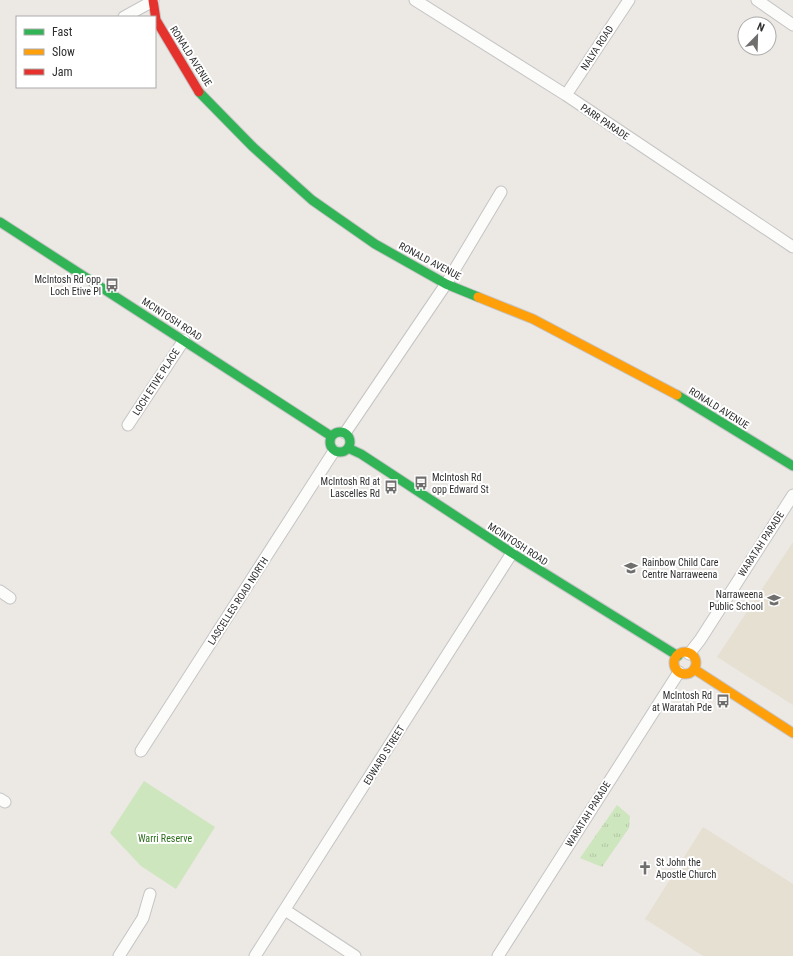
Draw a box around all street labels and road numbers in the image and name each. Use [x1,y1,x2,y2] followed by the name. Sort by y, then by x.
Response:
[578,23,616,72] street label: NALYA ROAD
[168,24,214,88] street label: RONALD AVENUE
[579,102,631,142] street label: PARR PARADE
[397,240,463,282] street label: RONALD AVENUE
[140,296,204,343] street label: MCINTOSH ROAD
[130,347,182,417] street label: LOCH ETIVE PLACE
[687,385,751,431] street label: RONALD AVENUE
[736,509,786,578] street label: WARATAH PARADE
[486,521,550,568] street label: MCINTOSH ROAD
[206,555,270,647] street label: LASCELLES ROAD NORTH
[361,723,407,787] street label: EDWARD STREET
[563,779,613,849] street label: WARATAH PARADE

